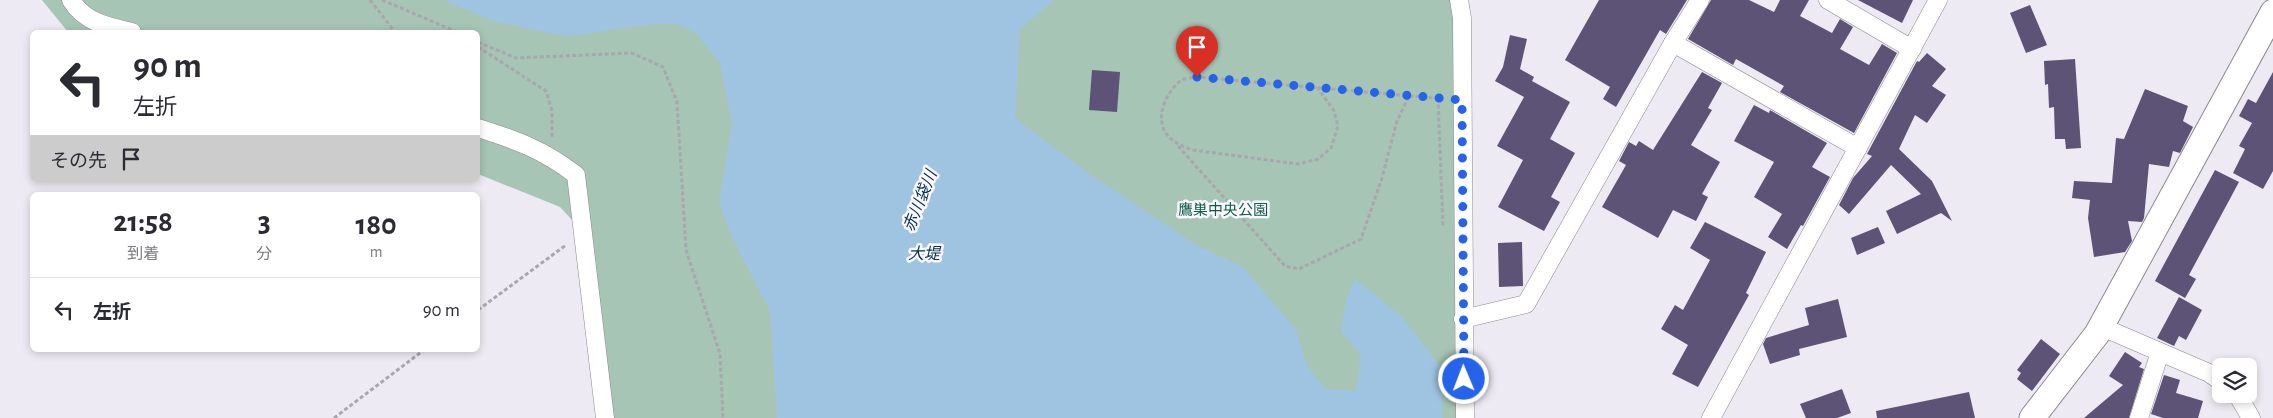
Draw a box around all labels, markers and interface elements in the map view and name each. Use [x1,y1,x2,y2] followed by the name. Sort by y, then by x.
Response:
[1176,26,1218,77] pin
[1183,33,1211,61] icon: arrive
[133,49,202,84] text: 90 m
[50,50,115,115] icon: left
[133,96,177,118] text: 左折
[117,145,145,173] icon: arrive
[50,152,107,171] text: その先
[900,166,940,234] water label: 赤川袋川
[1178,202,1268,218] park label: 鷹巣中央公園
[113,207,173,237] text: 21:58
[258,207,271,237] text: 3
[355,210,397,240] text: 180
[370,244,382,260] text: m
[908,245,942,262] water label: 大堤
[127,246,159,262] text: 到着
[256,246,272,262] text: 分
[50,296,78,324] icon: left
[423,301,460,320] text: 90 m
[93,303,131,322] text: 左折
[1437,352,1489,404] position arrow
[2212,358,2257,403] map controls
[2212,358,2257,403] button: layers

